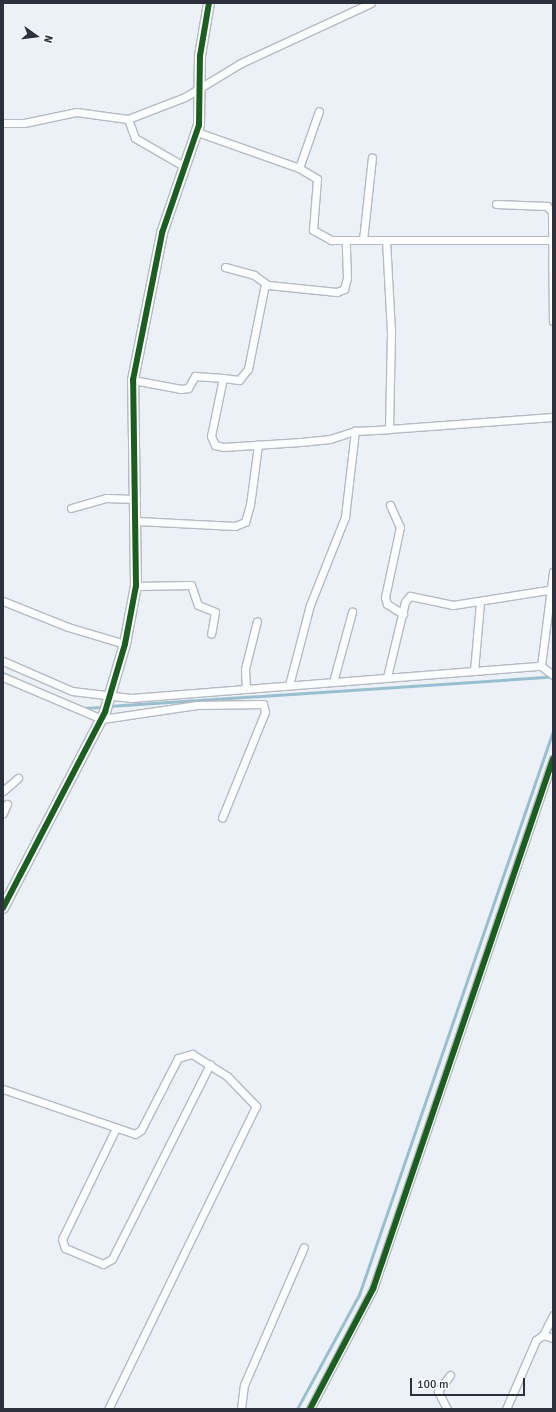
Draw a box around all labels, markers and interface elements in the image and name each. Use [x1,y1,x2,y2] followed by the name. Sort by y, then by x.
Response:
[16,16,56,56] north arrow
[41,34,55,44] text: N
[412,1370,527,1396] scale bar
[417,1377,449,1392] text: 100 m

